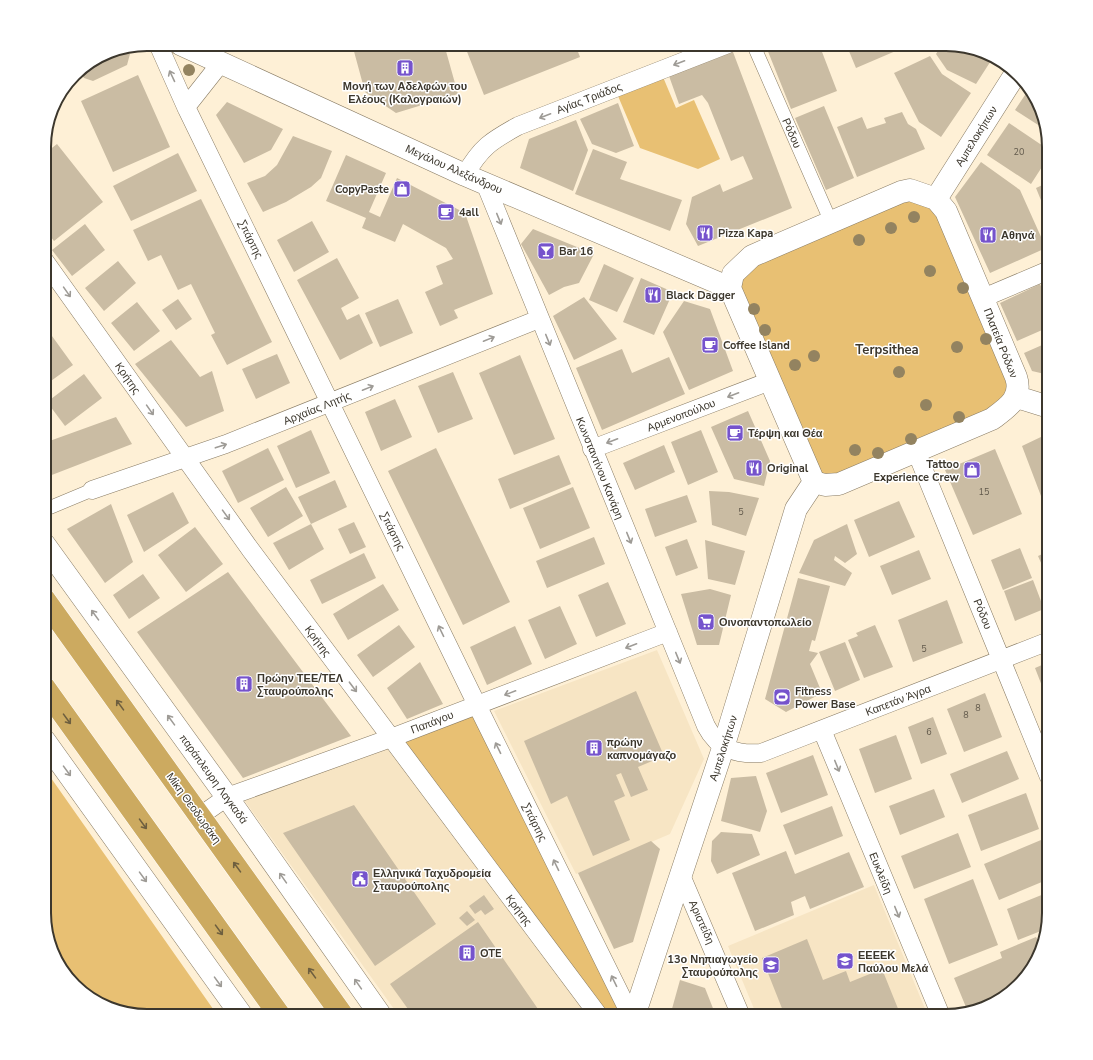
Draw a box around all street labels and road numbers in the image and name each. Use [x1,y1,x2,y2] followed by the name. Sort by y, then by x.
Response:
[554,79,624,118] street label: Αγίας Τριάδος
[952,103,1001,169] street label: Αμπελοκήπων
[778,116,805,151] street label: Ρόδου
[403,141,505,198] street label: Μεγάλου Αλεξάνδρου
[235,217,266,261] street label: Σπάρτης
[980,306,1022,381] street label: Πλατεία Ρόδων
[111,359,144,397] street label: Κρήτης
[281,388,353,429] street label: Αρχαίας Λητής
[645,396,718,435] street label: Αρμενοπούλου
[572,415,627,522] street label: Κωνσταντίνου Κανάρη
[377,509,408,553] street label: Σπάρτης
[970,597,995,632] street label: Ρόδου
[301,623,334,660] street label: Κρήτης
[863,681,934,720] street label: Καπετάν Άγρα
[409,707,456,737] street label: Παπάγου
[706,713,741,783] street label: Αμπελοκήπων
[176,732,251,827] street label: παράπλευρη Λαγκαδά
[163,770,225,847] street label: Μίκη Θεοδωράκη
[519,800,550,844] street label: Σπάρτης
[865,850,896,896] street label: Ευκλείδη
[502,892,535,929] street label: Κρήτης
[685,898,718,947] street label: Αριστείδη

